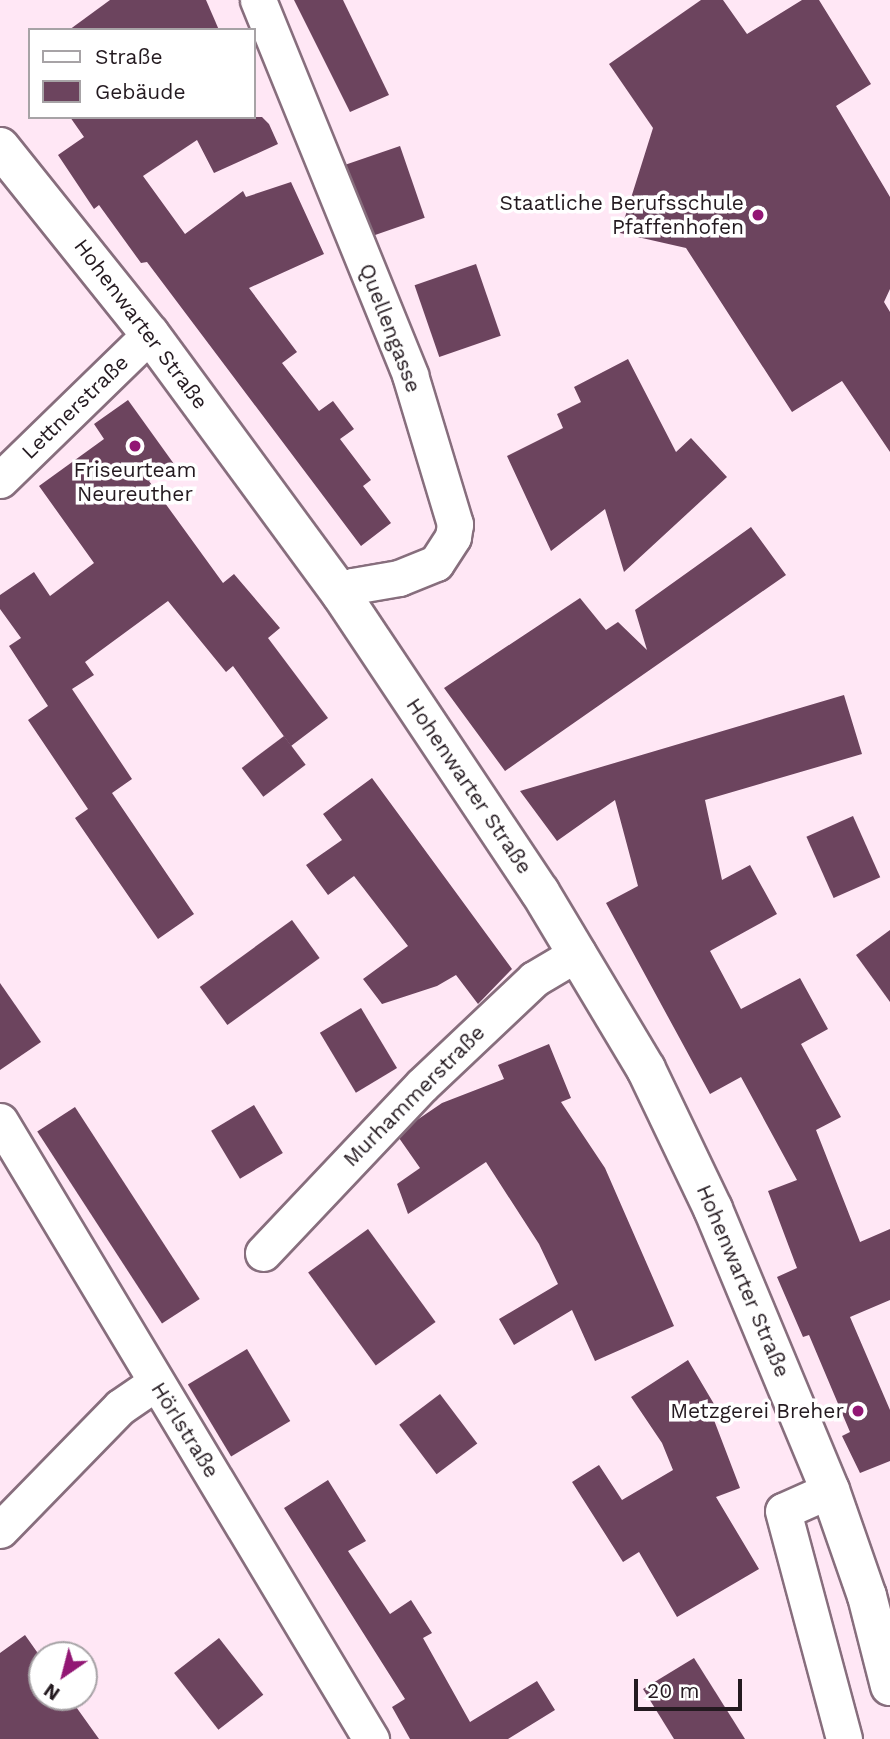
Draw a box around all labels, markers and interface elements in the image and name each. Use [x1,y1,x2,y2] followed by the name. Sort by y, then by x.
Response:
[28,28,256,119] legend
[95,44,163,69] text: Straße
[95,79,186,104] text: Gebäude
[500,190,744,240] place label: Staatliche Berufsschule Pfaffenhofen
[750,207,766,223] marker: Staatliche Berufsschule Pfaffenhofen
[69,234,213,414] street label: Hohenwarter Straße
[354,260,426,396] street label: Quellengasse
[16,350,134,464] street label: Lettnerstraße
[127,438,143,454] marker: Friseurteam Neureuther
[74,457,196,507] place label: Friseurteam Neureuther
[401,693,537,879] street label: Hohenwarter Straße
[338,1020,490,1172] street label: Murhammerstraße
[691,1181,795,1381] street label: Hohenwarter Straße
[146,1378,224,1482] street label: Hörlstraße
[670,1398,844,1424] place label: Metzgerei Breher
[850,1403,866,1419] marker: Metzgerei Breher
[28,1641,98,1711] north arrow
[638,1666,746,1710] scale bar
[647,1678,699,1703] text: 20 m
[39,1679,64,1705] text: N

